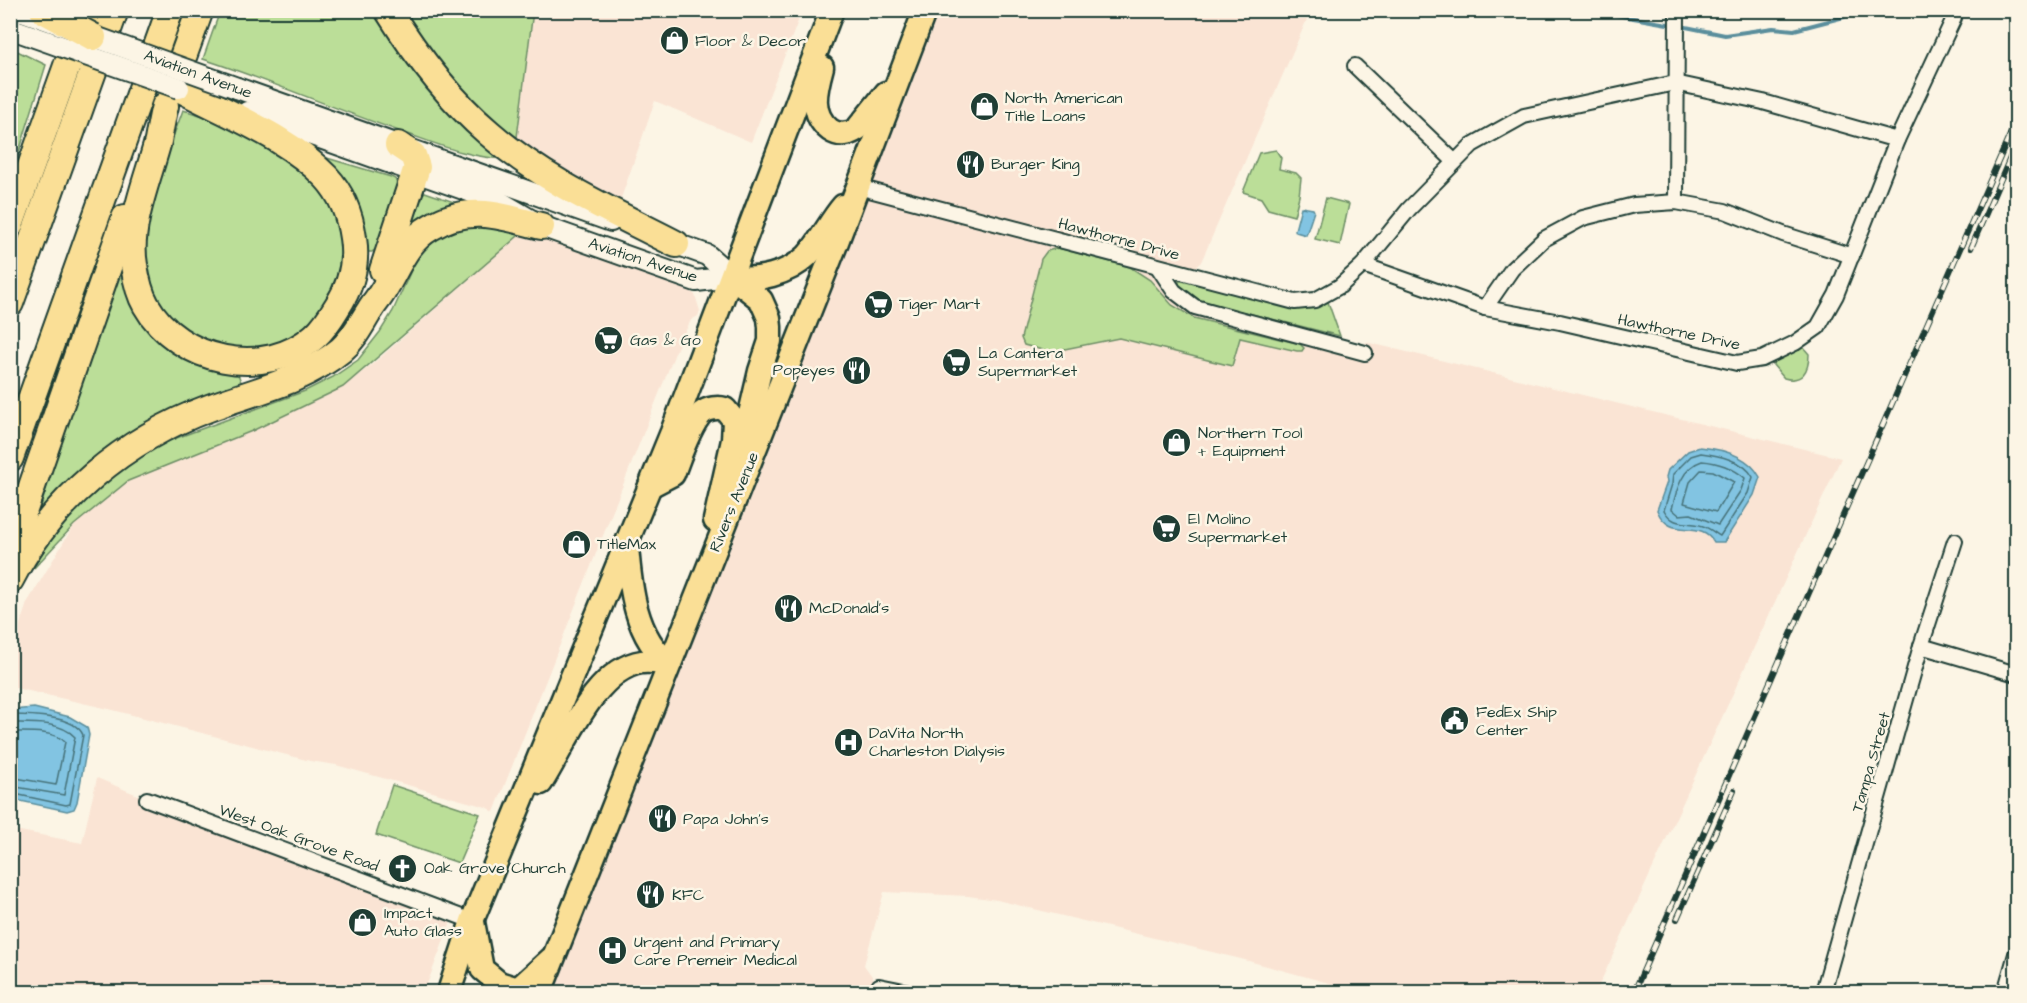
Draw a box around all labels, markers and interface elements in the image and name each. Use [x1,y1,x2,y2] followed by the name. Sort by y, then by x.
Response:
[658,25,690,57] shop icon: Floor & Decor
[695,30,806,52] place label: Floor & Decor
[141,44,255,104] street label: Aviation Avenue
[1005,87,1123,127] place label: North American Title Loans
[968,91,1000,123] shop icon: North American Title Loans
[954,148,986,180] restaurant icon: Burger King
[991,153,1080,176] place label: Burger King
[1056,212,1182,266] street label: Hawthorne Drive
[586,232,701,288] street label: Aviation Avenue
[862,288,894,320] supermarket icon: Tiger Mart
[899,293,981,316] place label: Tiger Mart
[1616,308,1743,356] street label: Hawthorne Drive
[593,324,625,356] supermarket icon: Gas & Go
[630,329,701,351] place label: Gas & Go
[978,342,1078,382] place label: La Cantera Supermarket
[941,346,973,378] supermarket icon: La Cantera Supermarket
[840,354,872,386] restaurant icon: Popeyes
[773,359,835,382] place label: Popeyes
[1198,422,1303,462] place label: Northern Tool + Equipment
[1161,426,1193,458] shop icon: Northern Tool + Equipment
[704,448,764,555] street label: Rivers Avenue
[1188,508,1288,548] place label: El Molino Supermarket
[1151,512,1183,544] supermarket icon: El Molino Supermarket
[560,528,592,560] shop icon: TitleMax
[597,533,656,555] place label: TitleMax
[772,592,804,624] restaurant icon: McDonald's
[809,597,889,619] place label: McDonald's
[1476,701,1557,741] place label: FedEx Ship Center
[1439,705,1471,737] public building icon: FedEx Ship Center
[1846,709,1896,815] street label: Tampa Street
[869,722,1005,763] place label: DaVita North Charleston Dialysis
[832,726,864,758] hospital icon: DaVita North Charleston Dialysis
[216,799,382,877] street label: West Oak Grove Road
[646,803,678,835] restaurant icon: Papa John's
[683,808,769,830] place label: Papa John's
[387,852,419,884] church icon: Oak Grove Church
[424,857,566,879] place label: Oak Grove Church
[635,879,667,911] restaurant icon: KFC
[672,884,704,906] place label: KFC
[384,902,462,942] place label: Impact Auto Glass
[347,906,379,938] shop icon: Impact Auto Glass
[634,931,797,971] place label: Urgent and Primary Care Premeir Medical
[597,935,629,967] hospital icon: Urgent and Primary Care Premeir Medical

